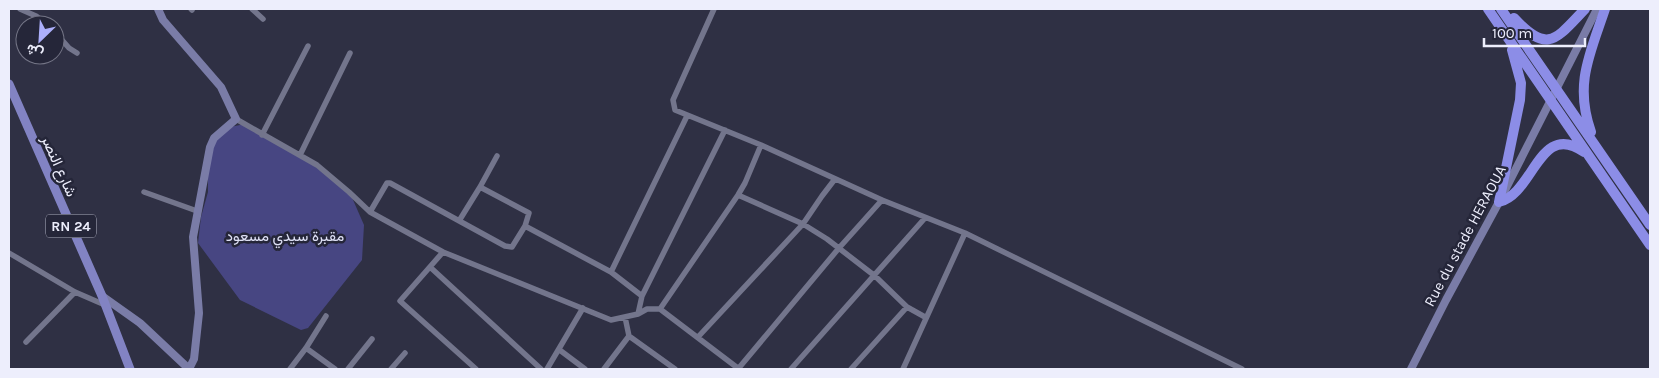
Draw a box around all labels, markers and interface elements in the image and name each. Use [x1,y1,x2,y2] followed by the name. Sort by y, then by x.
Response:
[15,15,65,65] north arrow
[1484,15,1585,47] scale bar
[1492,24,1532,42] text: 100 m
[23,40,46,63] text: ش
[35,132,81,200] street label: شارع النصر
[1420,162,1510,310] street label: Rue du stade HERAOUA
[46,215,96,238] road number: RN 24
[226,227,344,249] park label: مقبرة سيدي مسعود

